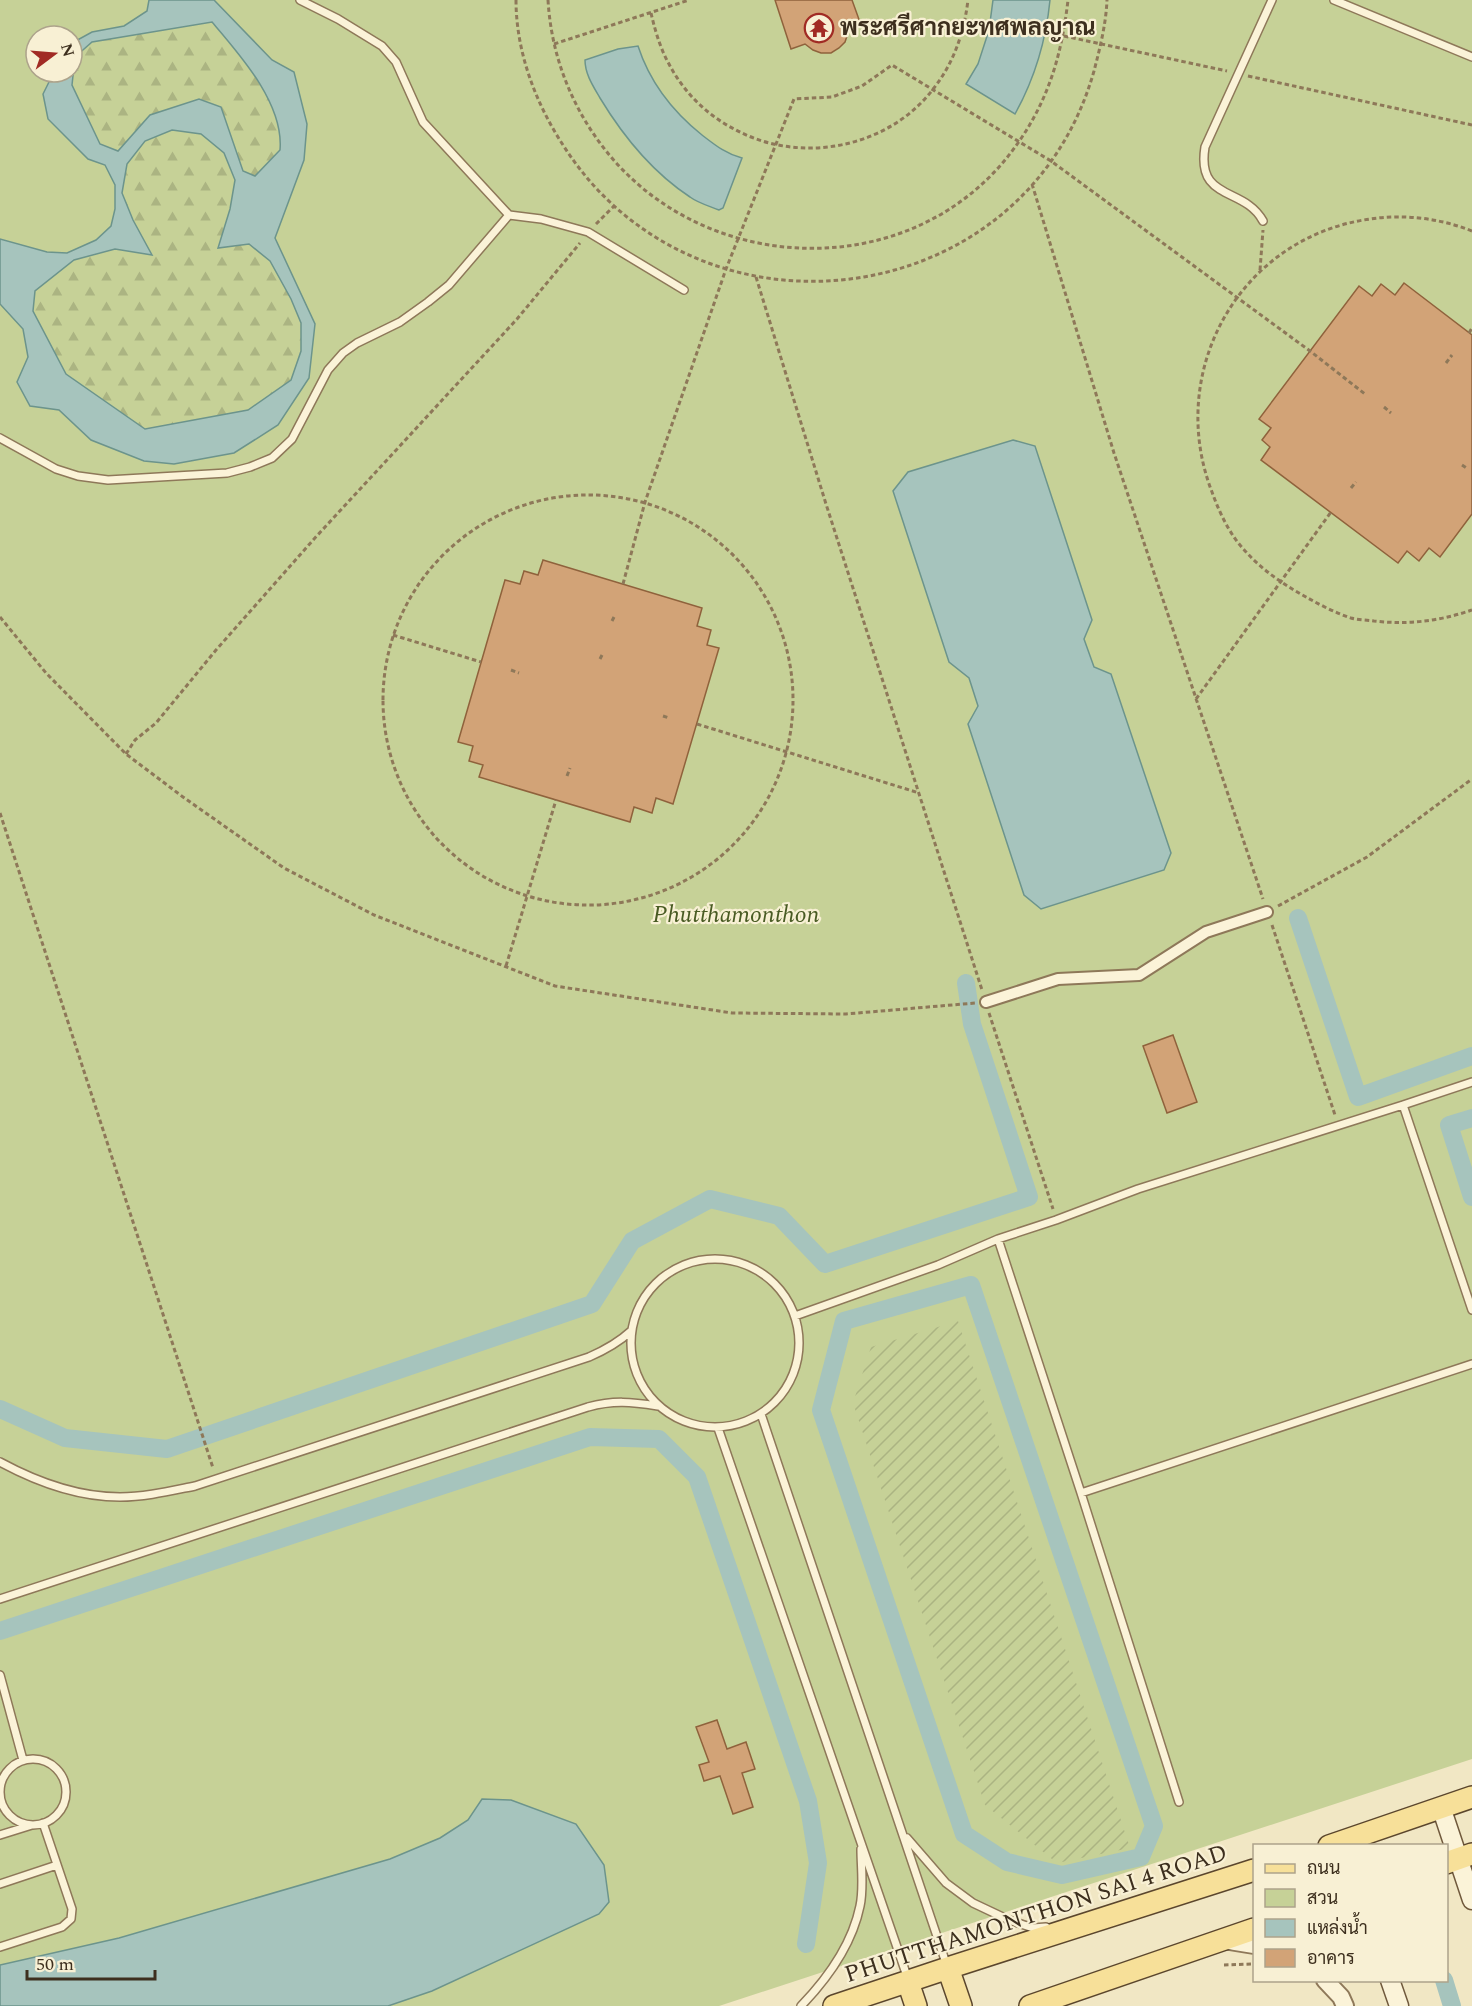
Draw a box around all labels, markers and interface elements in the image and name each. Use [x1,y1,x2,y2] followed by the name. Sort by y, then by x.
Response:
[840,10,1096,46] place label: พระศรีศากยะทศพลญาณ
[803,12,835,44] temple icon: พระศรีศากยะทศพลญาณ
[24,24,84,84] north arrow
[54,41,81,60] text: N
[653,897,820,933] park label: Phutthamonthon
[840,1835,1232,1993] street label: PHUTTHAMONTHON SAI 4 ROAD
[1253,1844,1448,1982] legend
[1307,1855,1340,1882] text: ถนน
[1307,1885,1338,1912] text: สวน
[1307,1912,1368,1942] text: แหล่งน้ำ
[27,1943,154,1981] scale bar
[1307,1945,1355,1972] text: อาคาร
[36,1951,74,1978] text: 50 m

